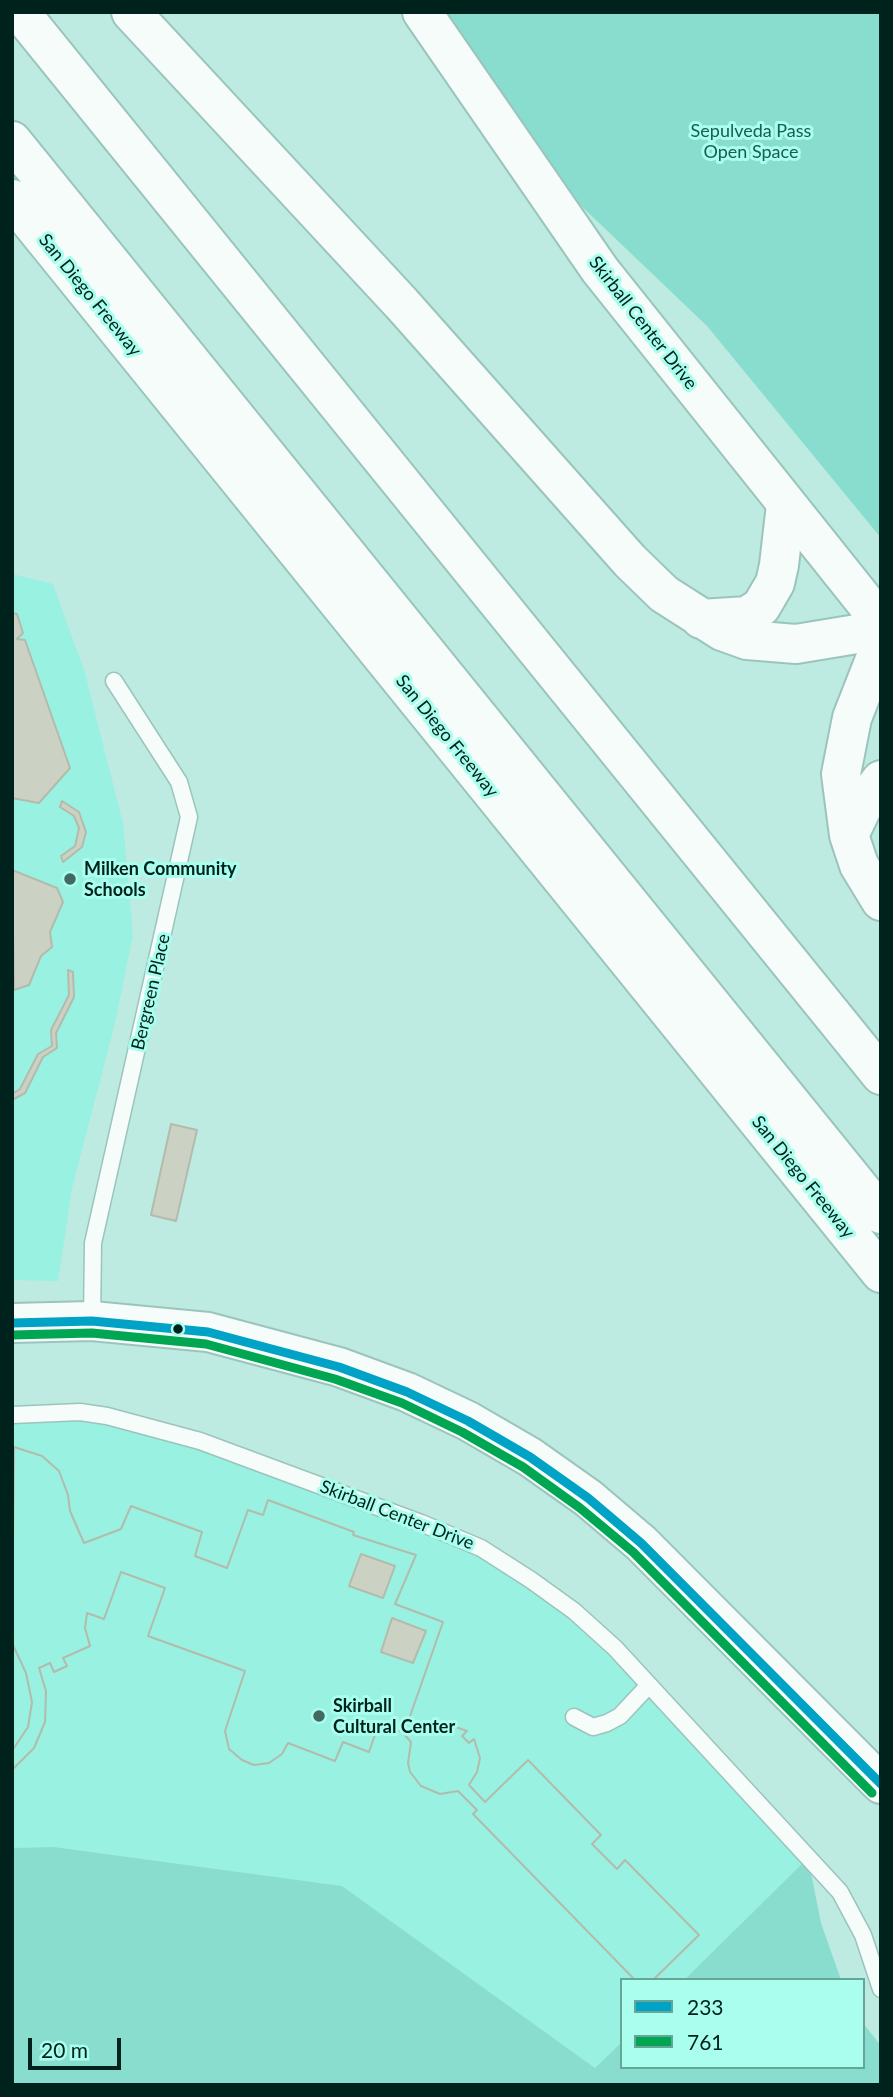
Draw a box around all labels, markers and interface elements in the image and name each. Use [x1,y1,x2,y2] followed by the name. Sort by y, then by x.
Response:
[691,120,811,162] park label: Sepulveda Pass Open Space
[34,229,146,361] street label: San Diego Freeway
[584,252,702,394] street label: Skirball Center Drive
[391,670,503,802] street label: San Diego Freeway
[84,858,236,900] place label: Milken Community Schools
[62,871,78,887] marker: Milken Community Schools
[127,932,175,1052] street label: Bergreen Place
[747,1111,859,1243] street label: San Diego Freeway
[171,1322,185,1336] unlabelled marker
[317,1476,477,1554] street label: Skirball Center Drive
[333,1695,455,1738] place label: Skirball Cultural Center
[311,1708,327,1724] marker: Skirball Cultural Center
[620,1978,865,2069] legend
[687,1994,724,2019] text: 233
[32,2024,124,2068] scale bar
[687,2029,724,2054] text: 761
[41,2037,88,2062] text: 20 m

